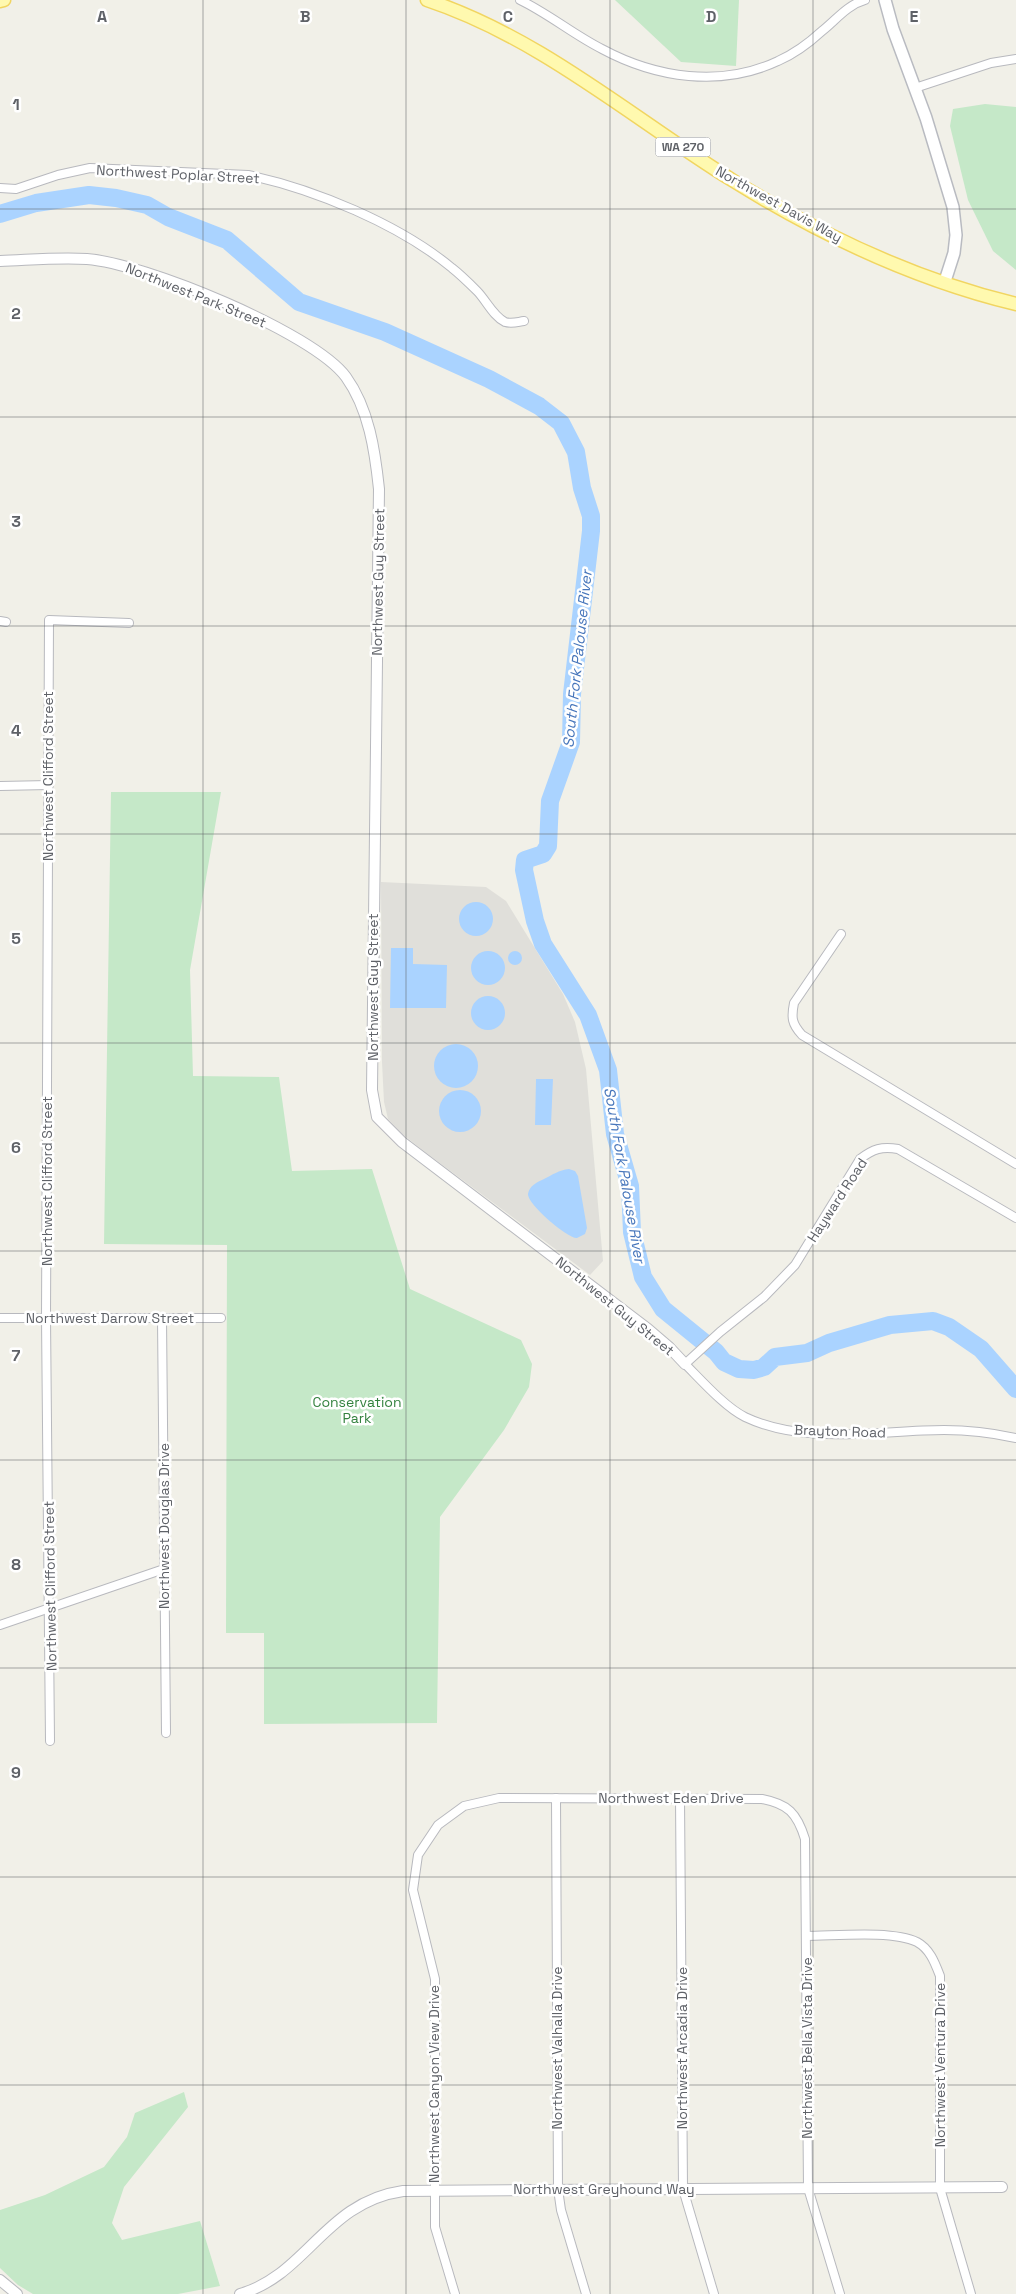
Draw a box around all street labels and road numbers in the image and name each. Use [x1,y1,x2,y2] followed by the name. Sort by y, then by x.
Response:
[656,138,710,156] road number: WA 270
[96,161,260,187] street label: Northwest Poplar Street
[712,162,846,246] street label: Northwest Davis Way
[123,259,269,331] street label: Northwest Park Street
[368,508,388,656] street label: Northwest Guy Street
[39,691,57,861] street label: Northwest Clifford Street
[364,913,382,1061] street label: Northwest Guy Street
[38,1096,56,1266] street label: Northwest Clifford Street
[803,1155,871,1245] street label: Hayward Road
[552,1253,678,1359] street label: Northwest Guy Street
[26,1309,194,1327] street label: Northwest Darrow Street
[794,1420,886,1442] street label: Brayton Road
[155,1443,173,1609] street label: Northwest Douglas Drive
[40,1501,60,1671] street label: Northwest Clifford Street
[598,1789,744,1807] street label: Northwest Eden Drive
[798,1957,816,2139] street label: Northwest Bella Vista Drive
[548,1967,566,2129] street label: Northwest Valhalla Drive
[673,1967,691,2129] street label: Northwest Arcadia Drive
[931,1983,949,2147] street label: Northwest Ventura Drive
[425,1985,443,2183] street label: Northwest Canyon View Drive
[513,2180,695,2198] street label: Northwest Greyhound Way

